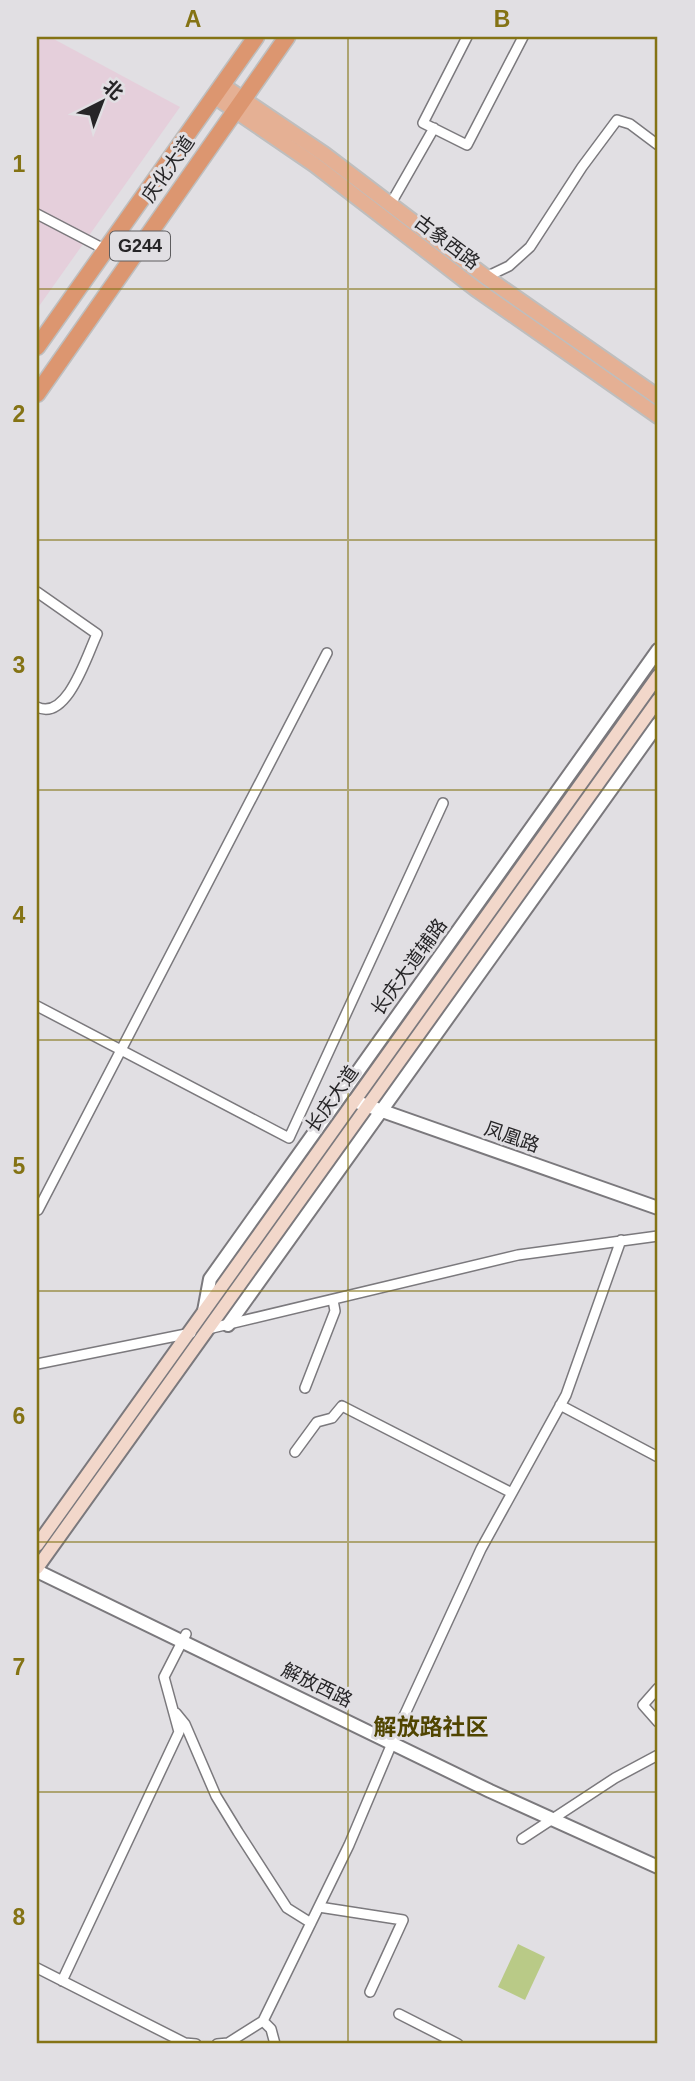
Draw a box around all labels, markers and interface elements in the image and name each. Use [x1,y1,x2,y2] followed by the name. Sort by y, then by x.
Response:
[185,6,201,32] text: A
[494,6,510,32] text: B
[66,66,136,136] north arrow
[99,76,127,104] text: 北
[138,132,198,206] street label: 庆化大道
[13,151,26,177] text: 1
[410,211,484,273] street label: 古象西路
[110,232,170,260] road number: G244
[13,401,25,427] text: 2
[13,652,25,678] text: 3
[13,902,26,928] text: 4
[367,915,451,1019] street label: 长庆大道辅路
[302,1062,362,1136] street label: 长庆大道
[482,1118,542,1156] street label: 凤凰路
[13,1153,26,1179] text: 5
[13,1403,25,1429] text: 6
[13,1654,25,1680] text: 7
[278,1659,356,1711] street label: 解放西路
[374,1714,489,1740] district label: 解放路社区
[13,1904,26,1930] text: 8

